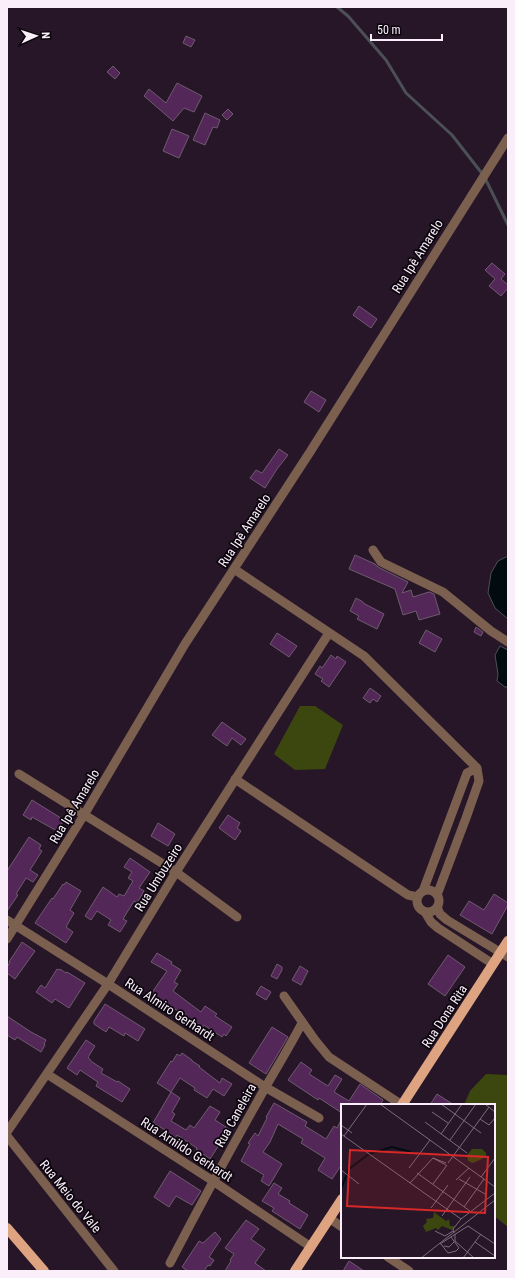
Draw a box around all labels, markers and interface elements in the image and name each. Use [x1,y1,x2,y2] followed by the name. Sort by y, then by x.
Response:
[16,16,56,56] north arrow
[371,16,442,42] scale bar
[377,23,401,37] text: 50 m
[39,32,52,39] text: N
[389,217,446,296] street label: Rua Ipê Amarelo
[215,491,274,570] street label: Rua Ipê Amarelo
[46,766,103,846] street label: Rua Ipê Amarelo
[132,841,185,914] street label: Rua Umbuzeiro
[122,975,217,1044] street label: Rua Almiro Gerhardt
[419,982,470,1050] street label: Rua Dona Rita
[212,1081,259,1150] street label: Rua Caneleira
[341,1104,495,1258] inset map
[138,1114,236,1185] street label: Rua Arnildo Gerhardt
[37,1157,104,1236] street label: Rua Meio do Vale

